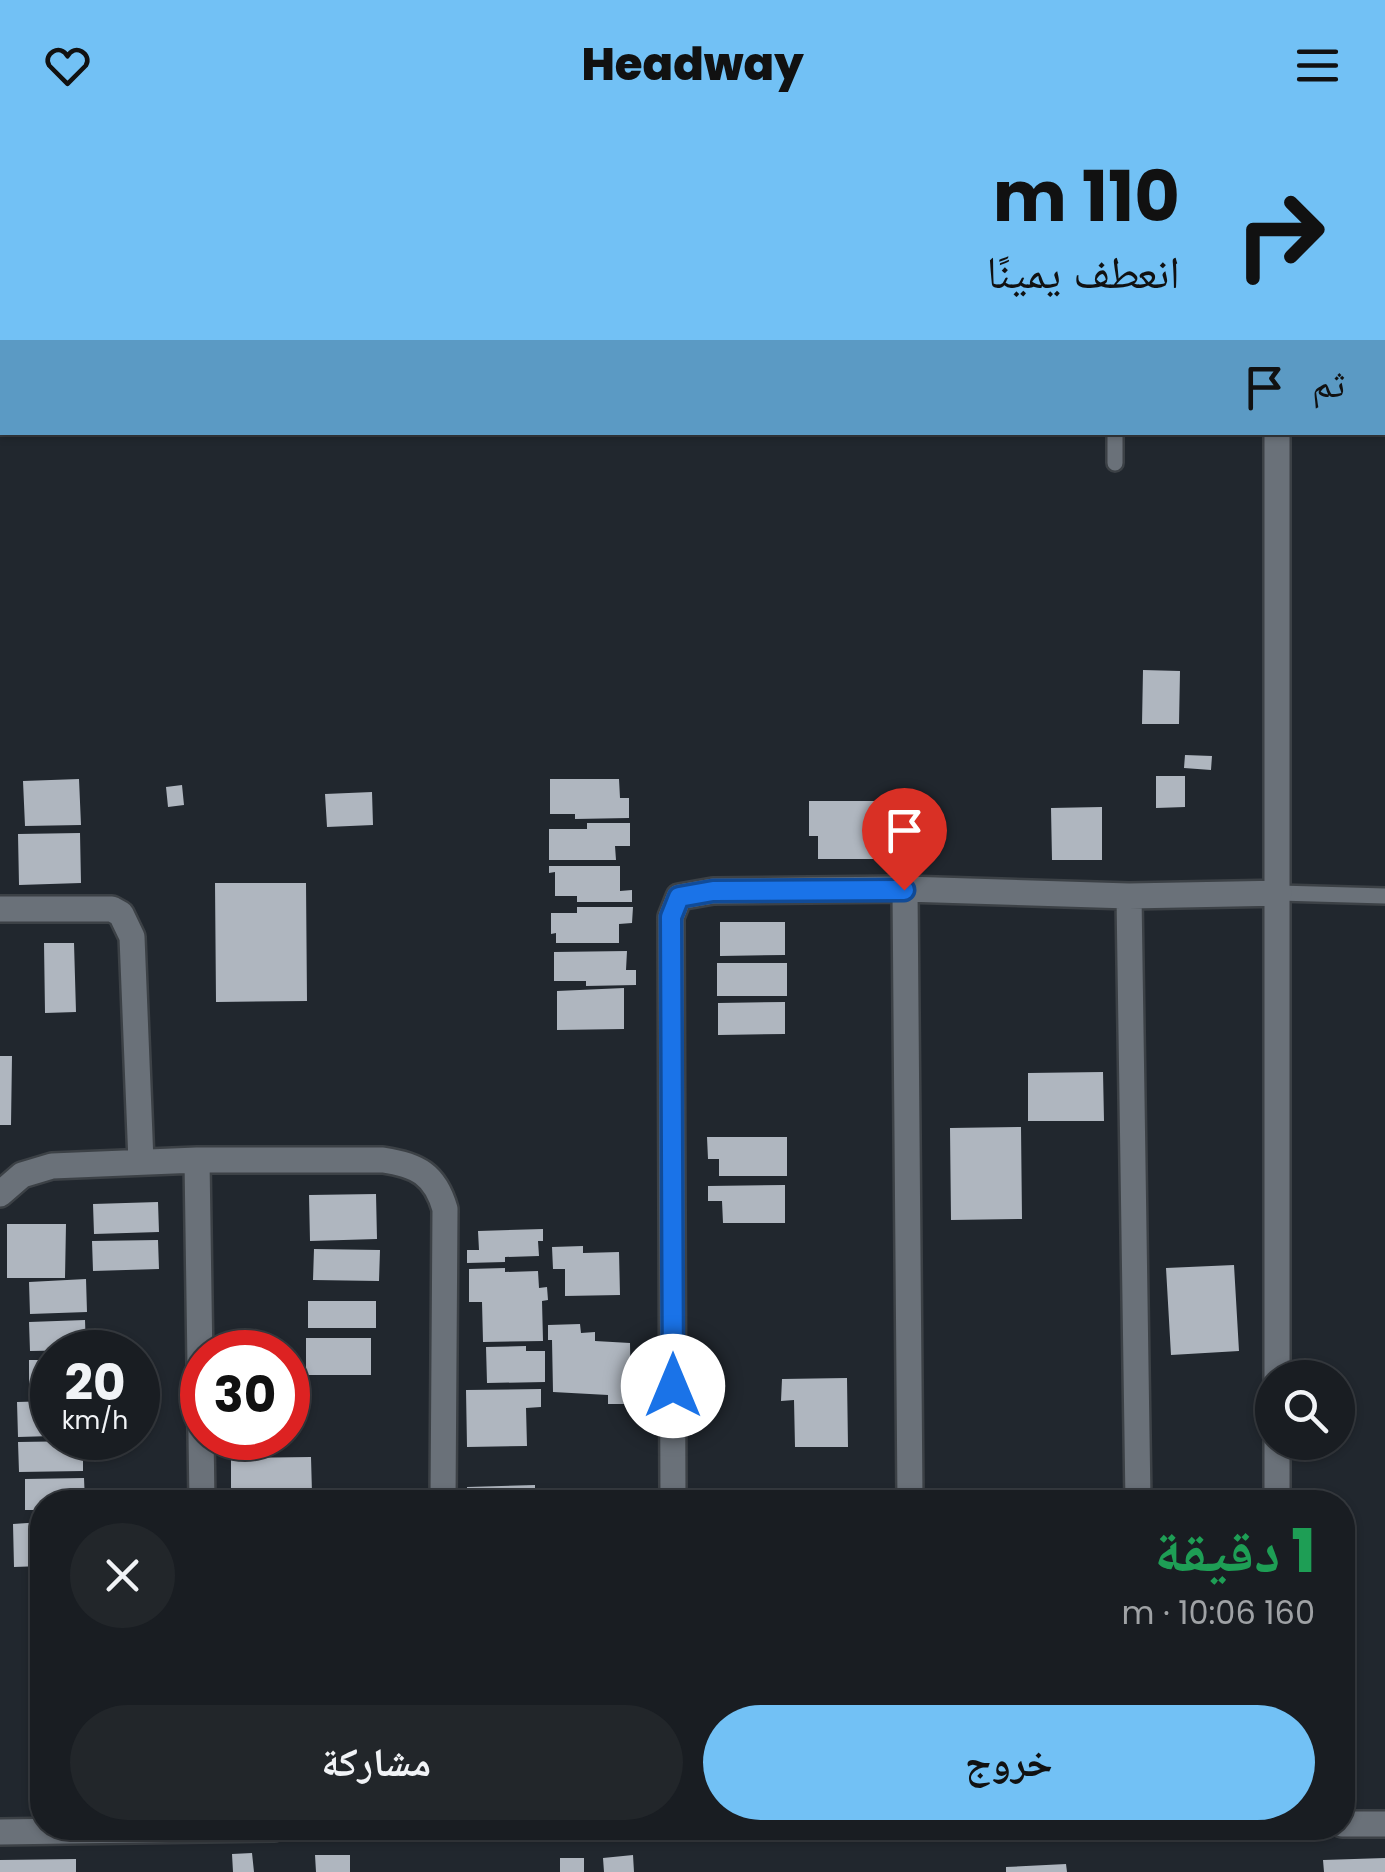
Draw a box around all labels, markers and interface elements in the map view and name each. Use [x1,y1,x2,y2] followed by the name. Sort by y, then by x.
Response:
[581,33,804,96] text: Headway
[40,38,95,93] icon: heart
[1290,38,1345,93] icon: menu
[993,147,1180,246] text: 110 m
[1215,170,1345,300] icon: right
[986,241,1180,304] text: انعطف يمينًا
[1312,357,1345,410] text: ثم
[1237,360,1292,415] icon: arrive
[862,788,947,891] pin
[877,803,932,858] icon: arrive
[180,1330,310,1460] speed limit sign: 30
[621,1334,725,1438] position arrow
[64,1347,126,1418] text: 20
[1255,1360,1355,1460] map controls
[1255,1360,1355,1460] button: search
[62,1403,128,1438] text: km/h
[1154,1509,1315,1593] text: 1 دقيقة
[70,1523,175,1628] button: close
[1121,1590,1315,1635] text: 160 m · 10:06
[70,1705,683,1820] button: مشاركة
[703,1705,1315,1820] button: خروج

